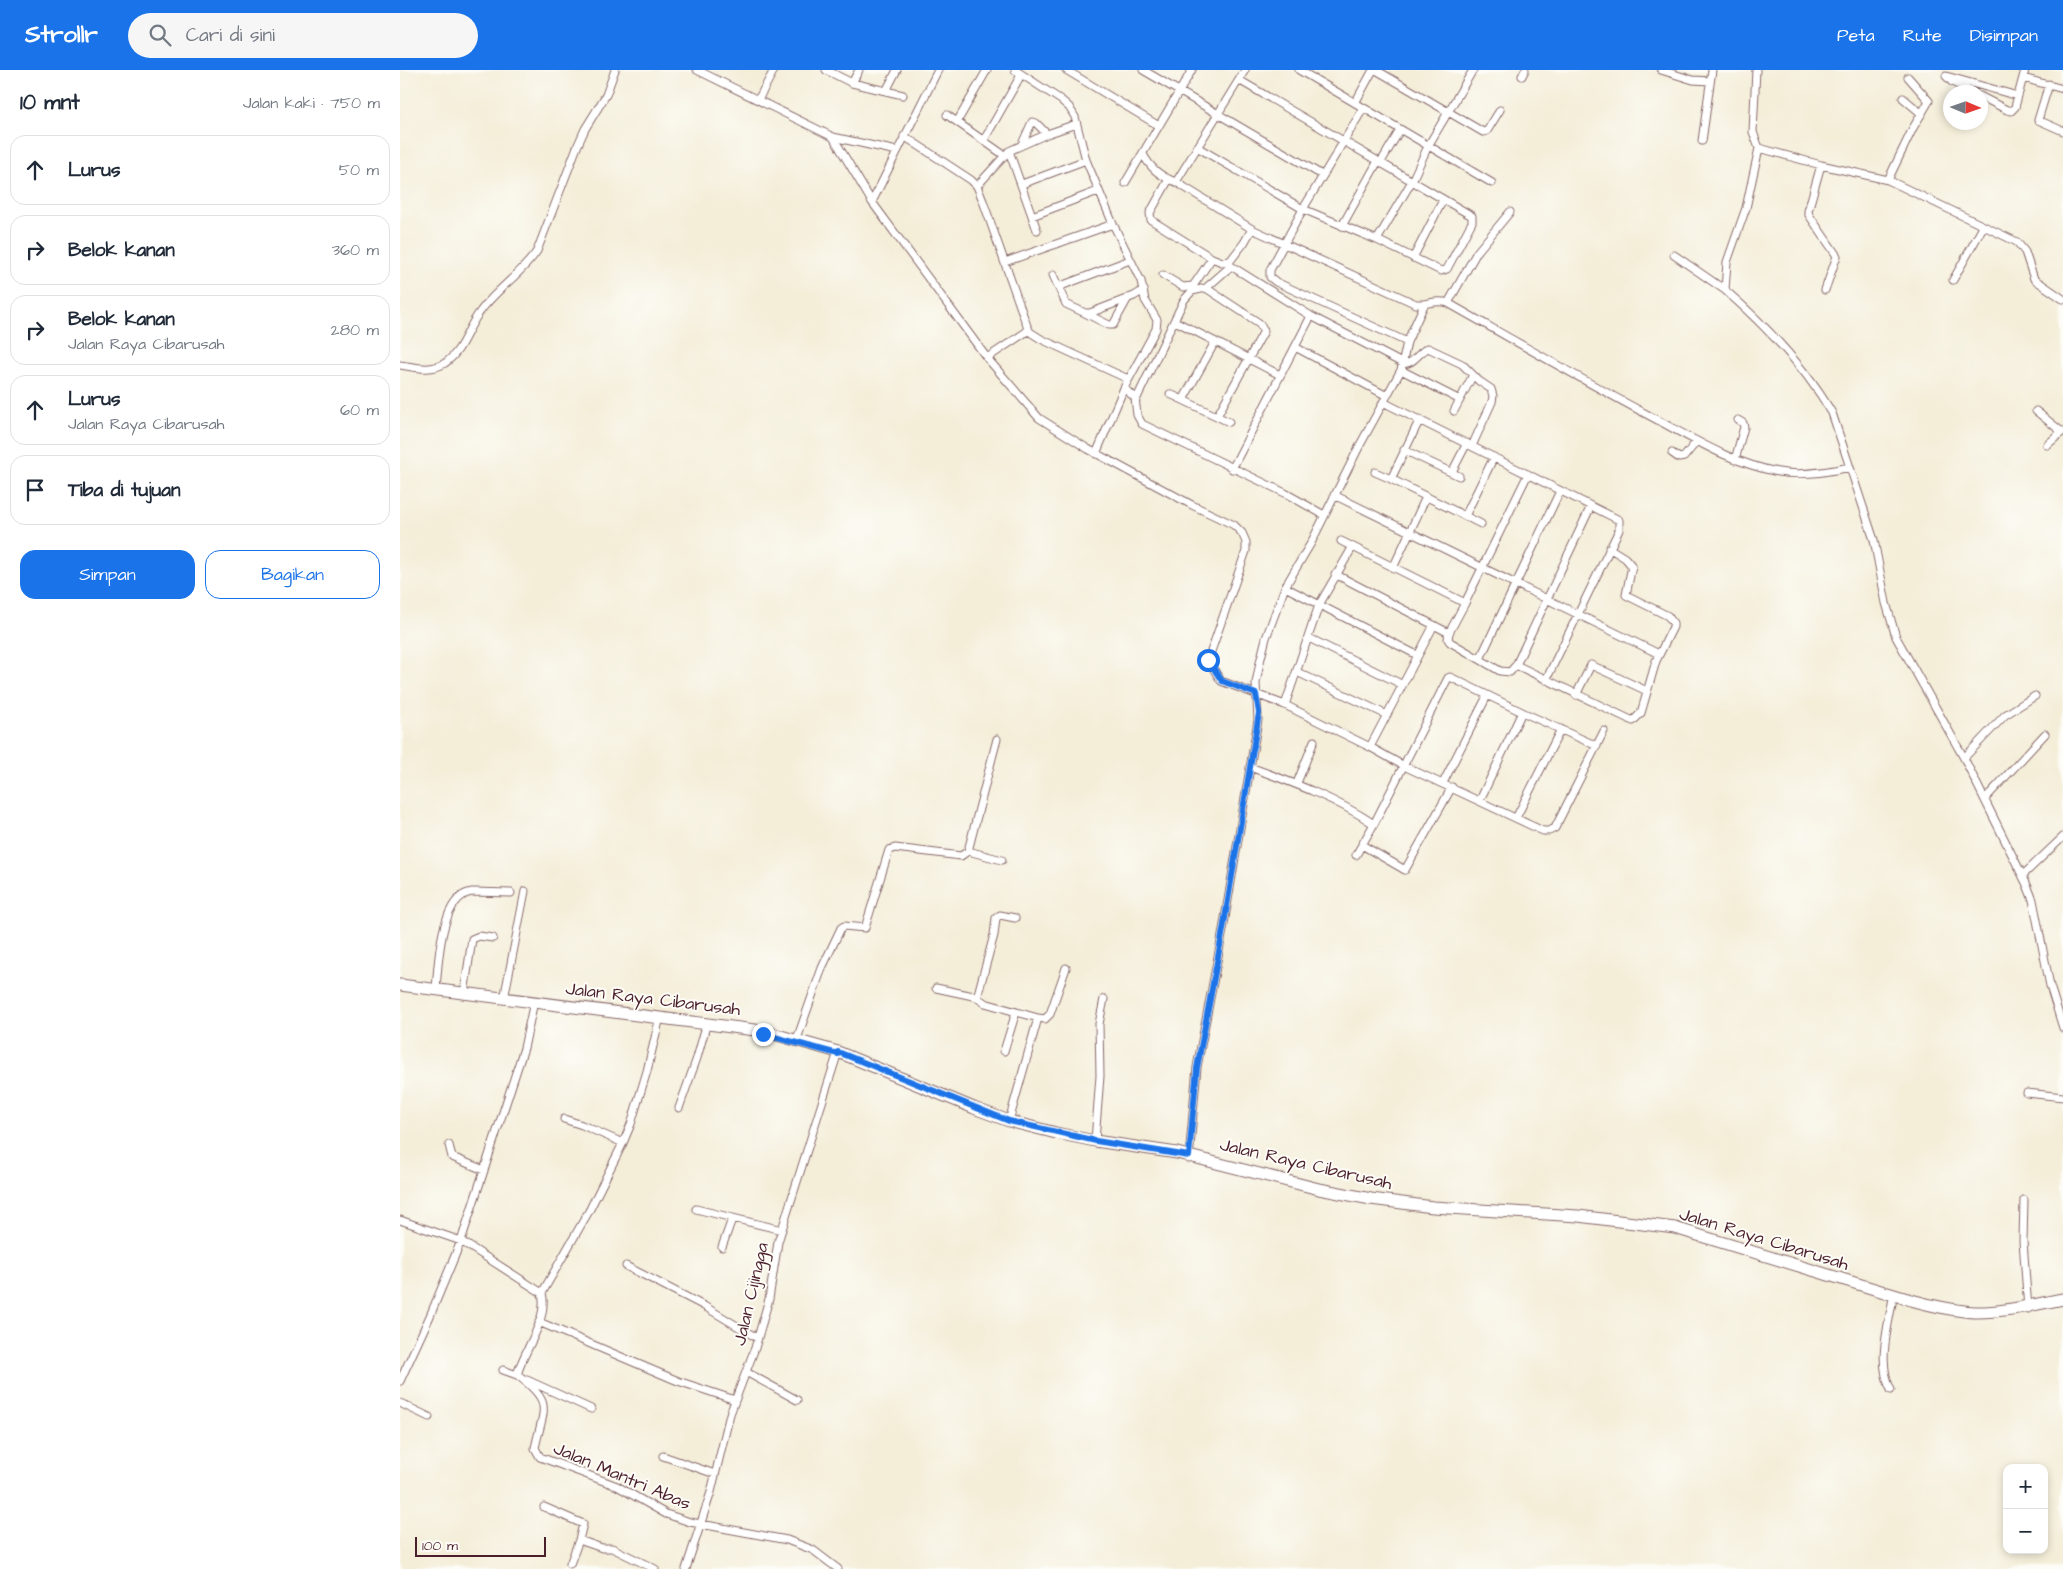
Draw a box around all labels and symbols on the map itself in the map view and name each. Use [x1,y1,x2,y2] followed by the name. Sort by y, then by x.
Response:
[1943,85,1988,130] north arrow
[1197,649,1220,672] route start
[564,976,742,1023] street label: Jalan Raya Cibarusah
[752,1023,775,1046] route end
[1217,1132,1395,1197] street label: Jalan Raya Cibarusah
[1676,1201,1852,1278] street label: Jalan Raya Cibarusah
[727,1240,776,1348] street label: Jalan Cijingga
[550,1436,694,1516] street label: Jalan Mantri Abas
[415,1534,546,1557] scale bar

